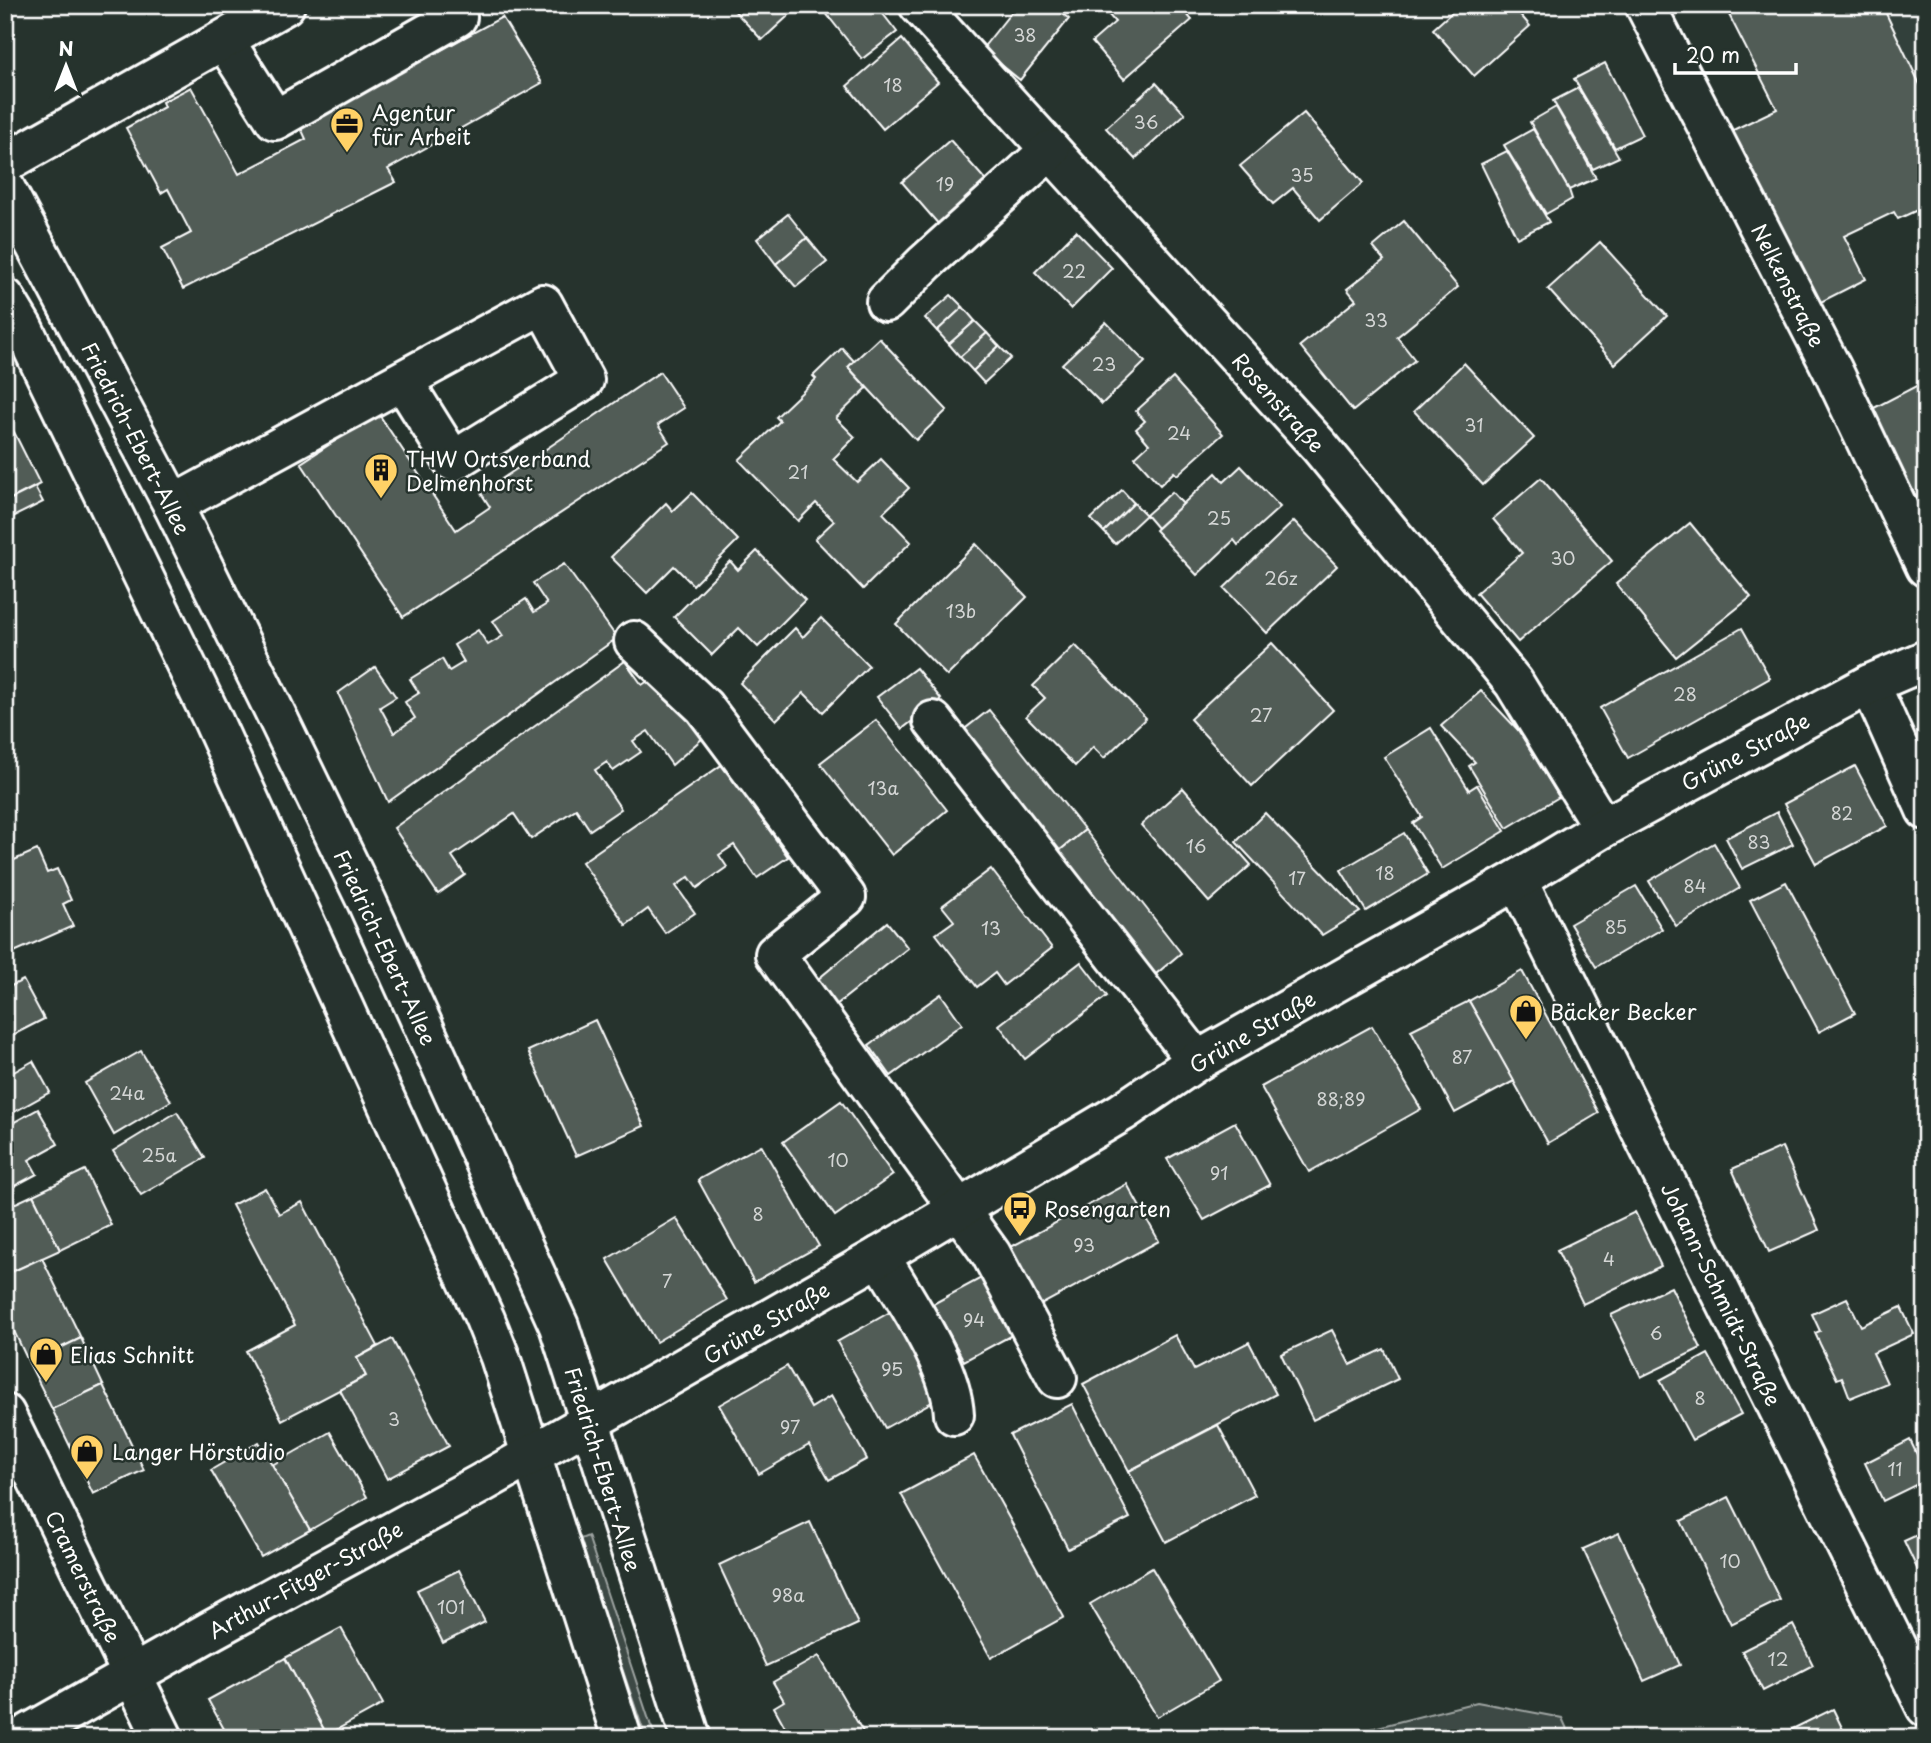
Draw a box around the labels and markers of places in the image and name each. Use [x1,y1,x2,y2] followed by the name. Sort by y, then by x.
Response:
[372,96,471,152] place label: Agentur für Arbeit
[328,105,366,154] office icon: Agentur für Arbeit
[406,442,591,498] place label: THW Ortsverband Delmenhorst
[362,451,400,500] building icon: THW Ortsverband Delmenhorst
[1507,992,1545,1041] shop icon: Bäcker Becker
[1550,995,1697,1027] place label: Bäcker Becker
[1001,1189,1039,1238] bus stop icon: Rosengarten
[1044,1192,1171,1224] place label: Rosengarten
[27,1335,65,1384] shop icon: Elias Schnitt
[70,1338,194,1370] place label: Elias Schnitt
[68,1432,106,1481] shop icon: Langer Hörstudio
[112,1435,285,1467] place label: Langer Hörstudio

